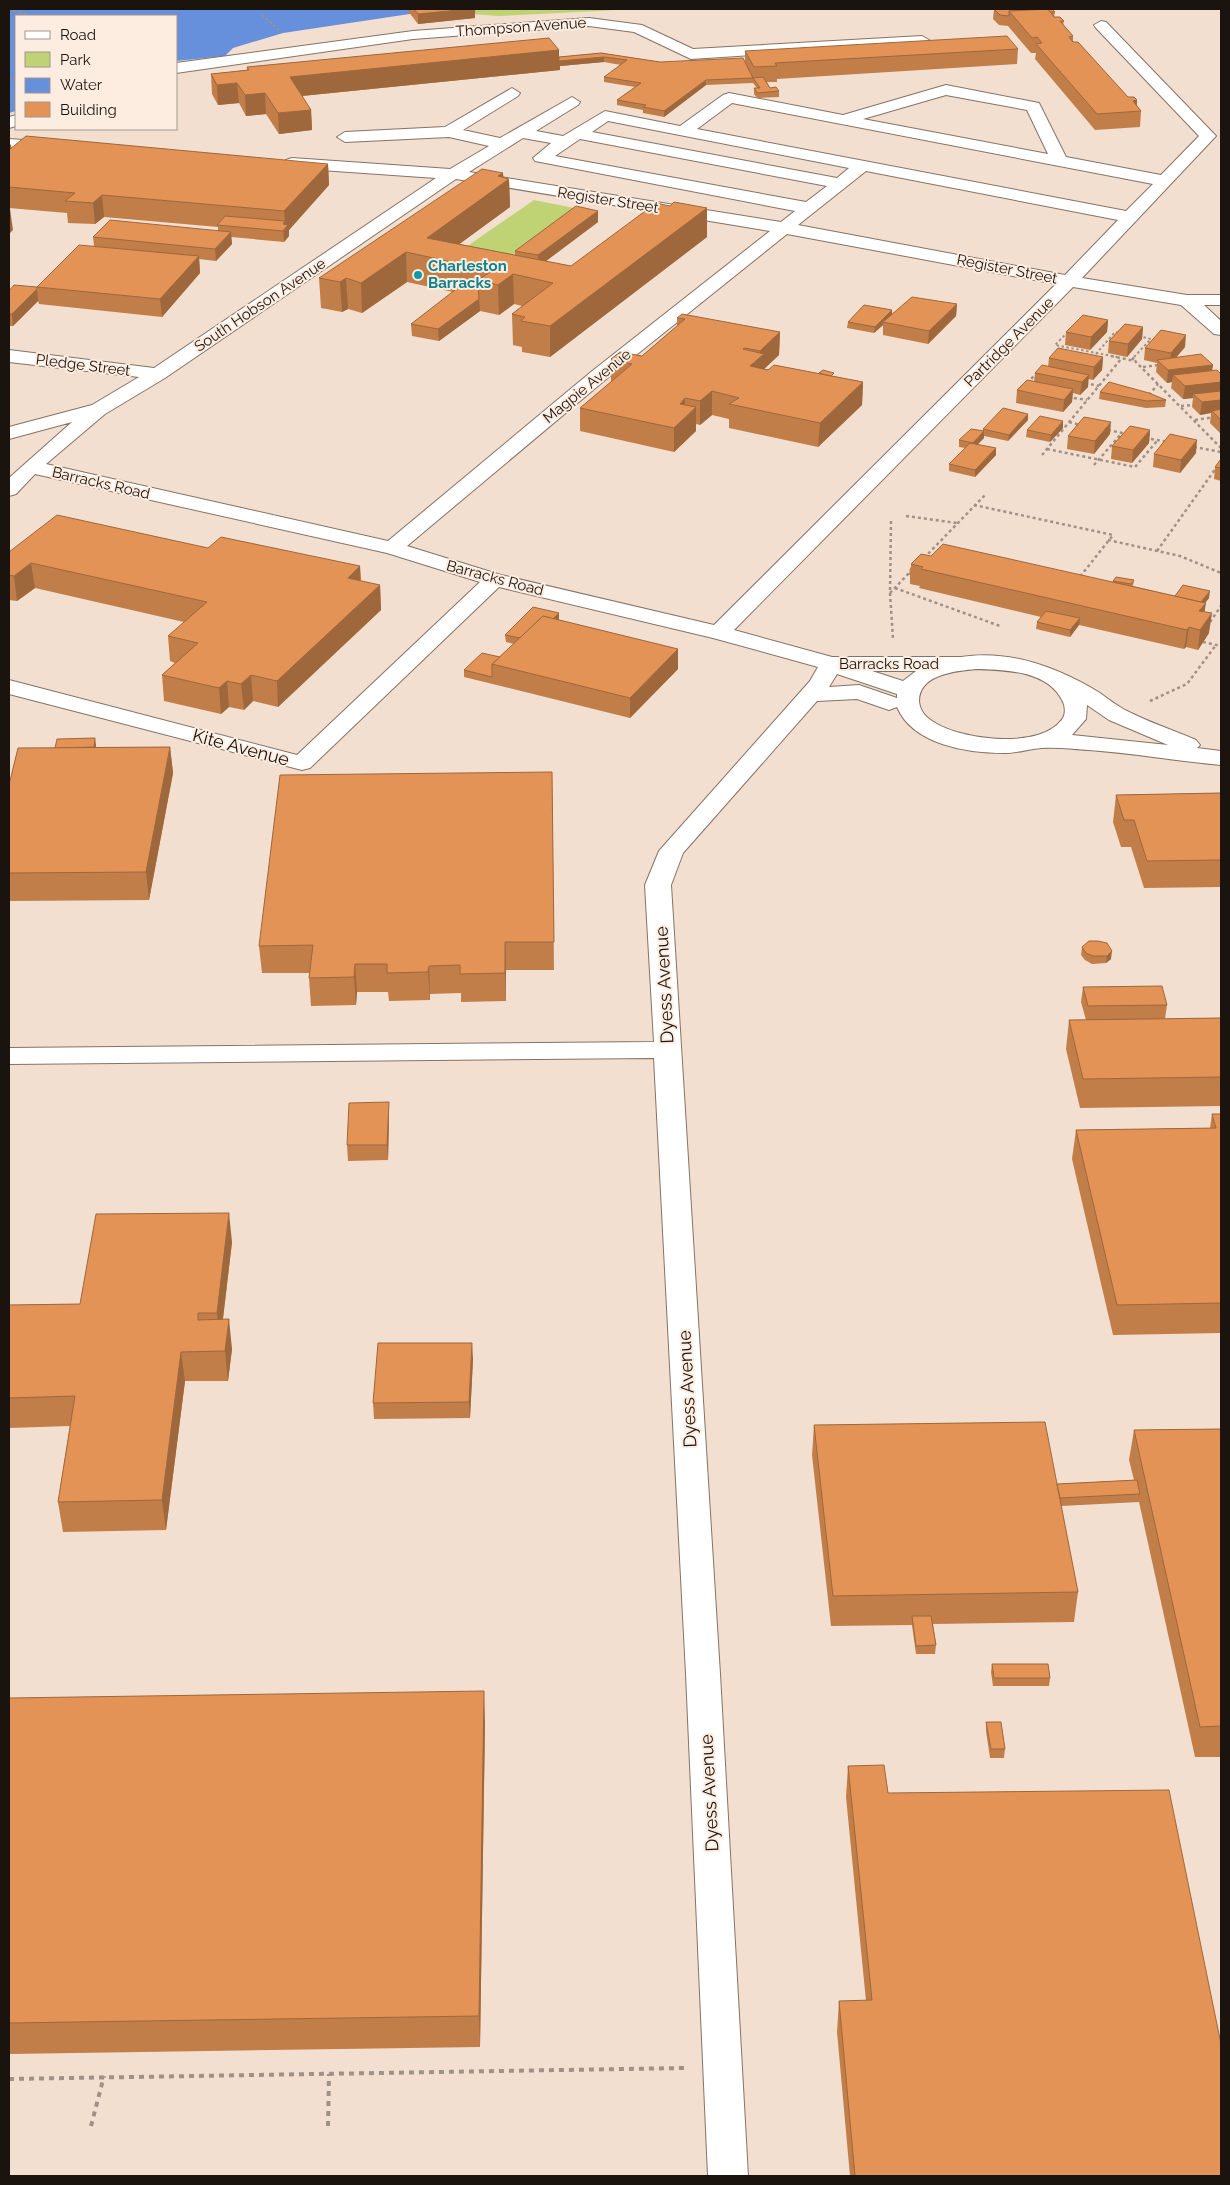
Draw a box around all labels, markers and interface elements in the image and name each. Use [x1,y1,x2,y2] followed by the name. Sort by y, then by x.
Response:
[455,13,587,41] street label: Thompson Avenue
[15,15,178,130] legend
[60,26,96,44] text: Road
[60,51,91,69] text: Park
[60,76,103,94] text: Water
[60,101,117,119] text: Building
[556,183,660,217] street label: Register Street
[955,250,1059,288] street label: Register Street
[191,254,329,356] street label: South Hobson Avenue
[428,257,507,292] place label: Charleston Barracks
[412,269,424,281] marker: Charleston Barracks
[960,293,1058,391] street label: Partridge Avenue
[539,345,635,427] street label: Magpie Avenue
[35,350,131,380] street label: Pledge Street
[50,463,152,503] street label: Barracks Road
[444,556,546,600] street label: Barracks Road
[839,655,939,673] street label: Barracks Road
[190,724,292,770] street label: Kite Avenue
[650,925,678,1044] street label: Dyess Avenue
[673,1329,701,1448] street label: Dyess Avenue
[695,1733,723,1852] street label: Dyess Avenue

